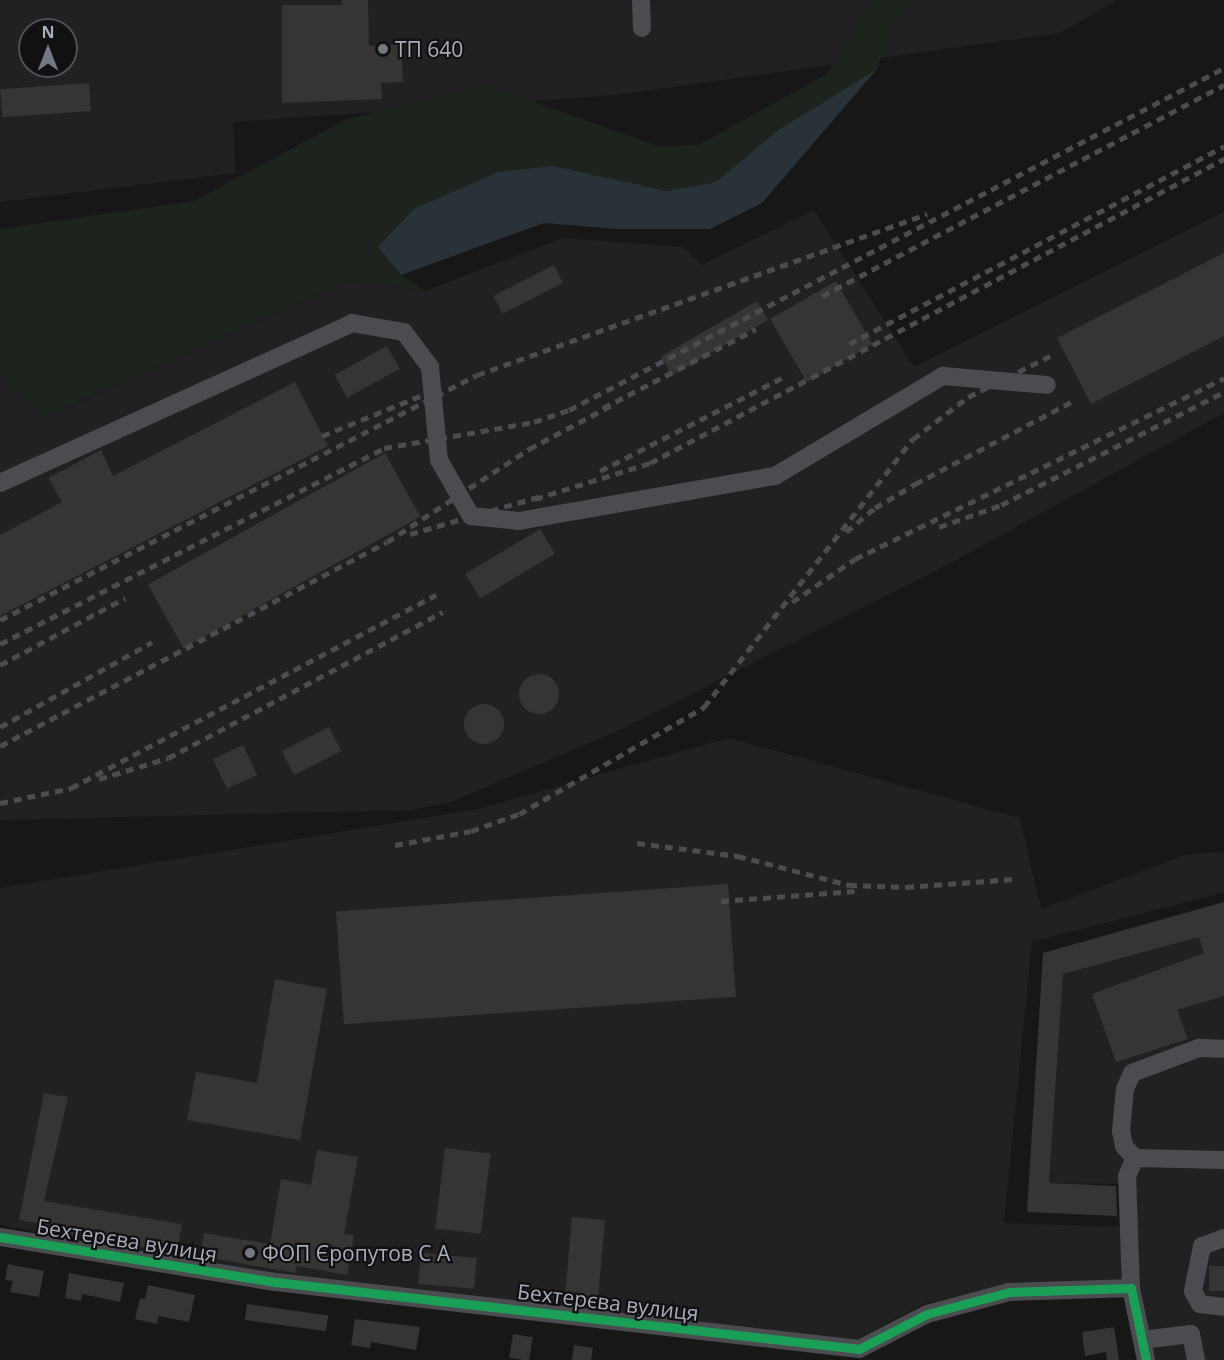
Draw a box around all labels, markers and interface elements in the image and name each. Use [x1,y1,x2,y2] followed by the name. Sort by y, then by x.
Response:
[18,18,78,78] north arrow
[41,21,55,43] text: N
[395,36,463,62] place label: ТП 640
[376,42,390,56] marker: ТП 640
[35,1213,219,1267] street label: Бехтерєва вулиця
[262,1240,450,1266] place label: ФОП Єропутов С А
[243,1246,257,1260] marker: ФОП Єропутов С А
[516,1278,700,1326] street label: Бехтерєва вулиця

